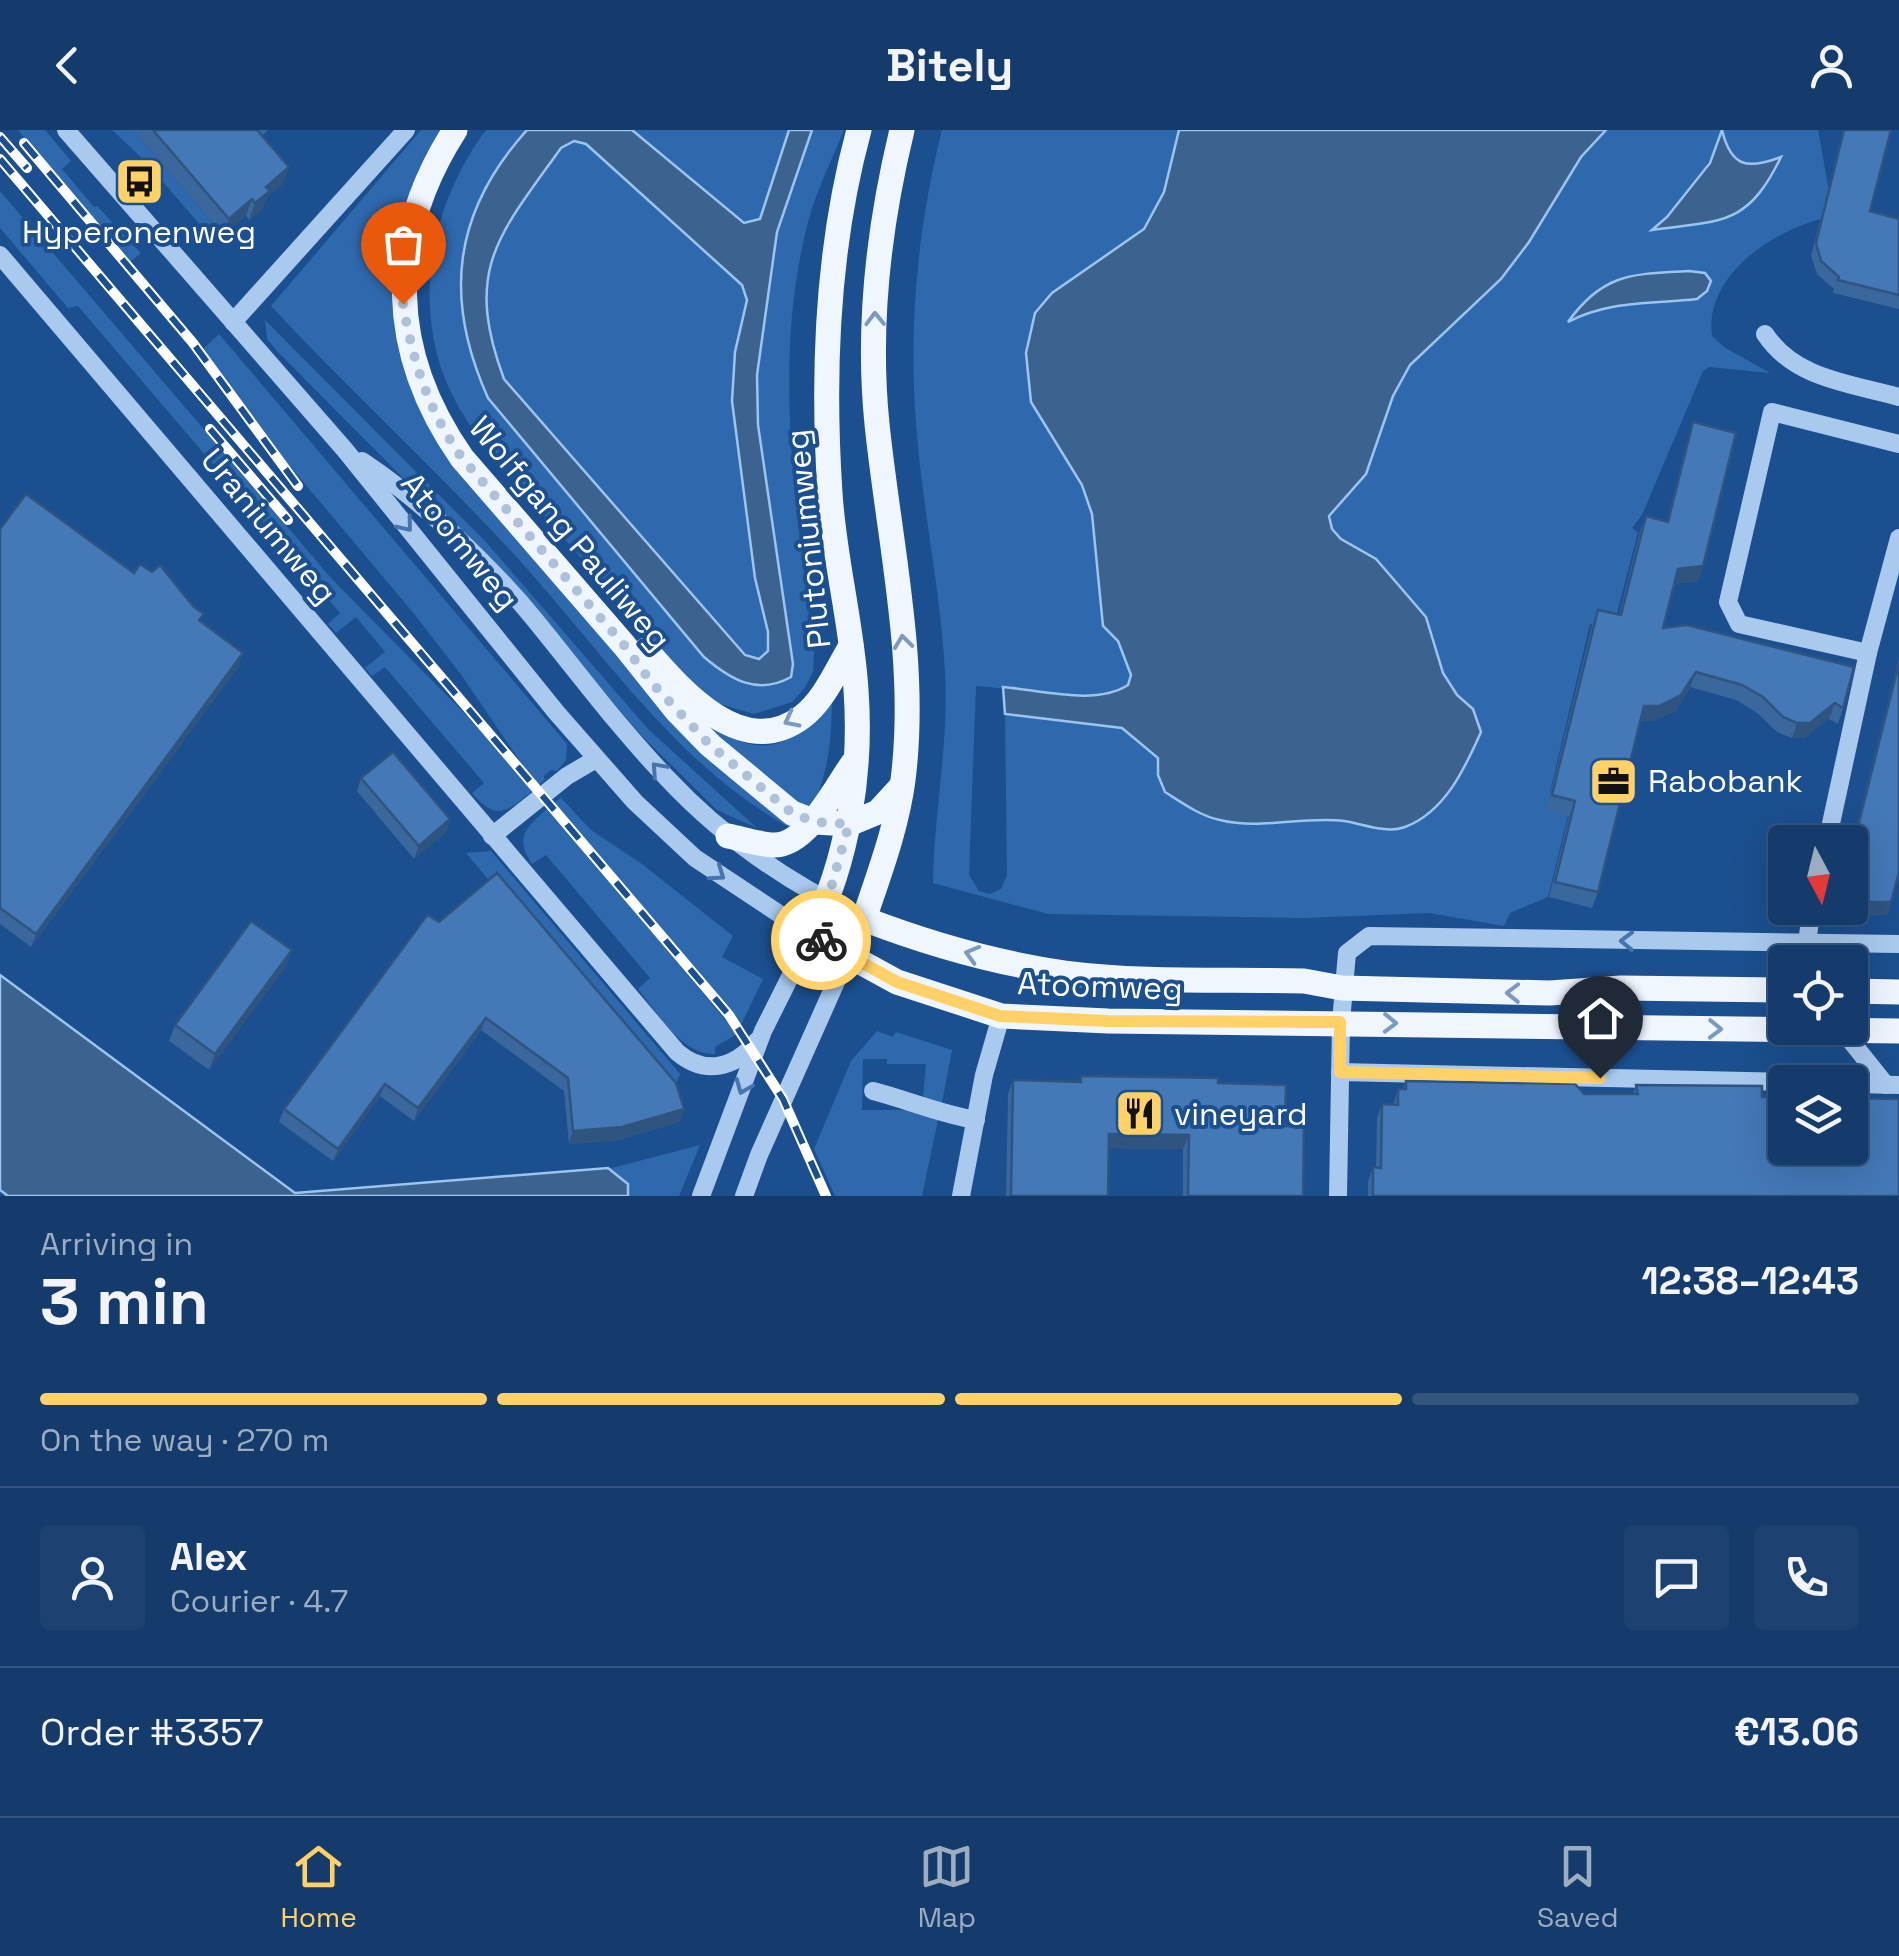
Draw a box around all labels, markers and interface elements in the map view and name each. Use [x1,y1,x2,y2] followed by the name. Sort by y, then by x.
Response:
[886,37,1013,94] text: Bitely
[40,38,95,93] icon: back
[1804,38,1859,93] icon: person
[113,156,165,208] bus stop icon: Hyperonenweg
[361,202,446,305] pin
[22,212,256,252] place label: Hyperonenweg
[376,217,431,272] icon: bag
[864,310,886,326] one-way arrow
[461,408,679,658] street label: Wolfgang Pauliweg
[777,428,839,650] street label: Plutoniumweg
[192,440,346,612] street label: Uraniumweg
[392,464,528,618] street label: Atoomweg
[394,514,412,532] one-way arrow
[893,634,914,650] one-way arrow
[783,708,802,727] one-way arrow
[1587,755,1639,807] office icon: Rabobank
[1648,761,1803,801] place label: Rabobank
[652,762,670,781] one-way arrow
[1768,825,1868,925] north arrow
[1768,825,1868,1165] map controls
[706,862,725,880] one-way arrow
[771,890,871,990] courier
[794,913,849,968] icon: bike
[1618,930,1634,951] one-way arrow
[964,945,981,966] one-way arrow
[1768,945,1868,1045] button: locate
[1017,963,1183,1009] street label: Atoomweg
[1558,976,1643,1079] pin
[1504,982,1520,1003] one-way arrow
[1573,991,1628,1046] icon: home
[1382,1012,1398,1034] one-way arrow
[1707,1018,1723,1039] one-way arrow
[1768,1065,1868,1165] button: layers
[735,1078,755,1095] one-way arrow
[1113,1088,1165,1140] restaurant icon: vineyard
[1174,1094,1308,1134] place label: vineyard
[40,1224,193,1264] text: Arriving in
[1641,1257,1859,1305] text: 12:38–12:43
[40,1260,209,1343] text: 3 min
[40,1420,329,1460] text: On the way · 270 m
[40,1525,145,1630] button: person
[1624,1525,1729,1630] button: chat
[1754,1525,1859,1630] button: phone
[170,1533,247,1581] text: Alex
[170,1581,348,1621] text: Courier · 4.7
[40,1708,264,1756] text: Order #3357
[1734,1708,1859,1756] text: €13.06
[280,1839,357,1935] tab: Home
[918,1839,976,1935] tab: Map
[1537,1839,1619,1935] tab: Saved

